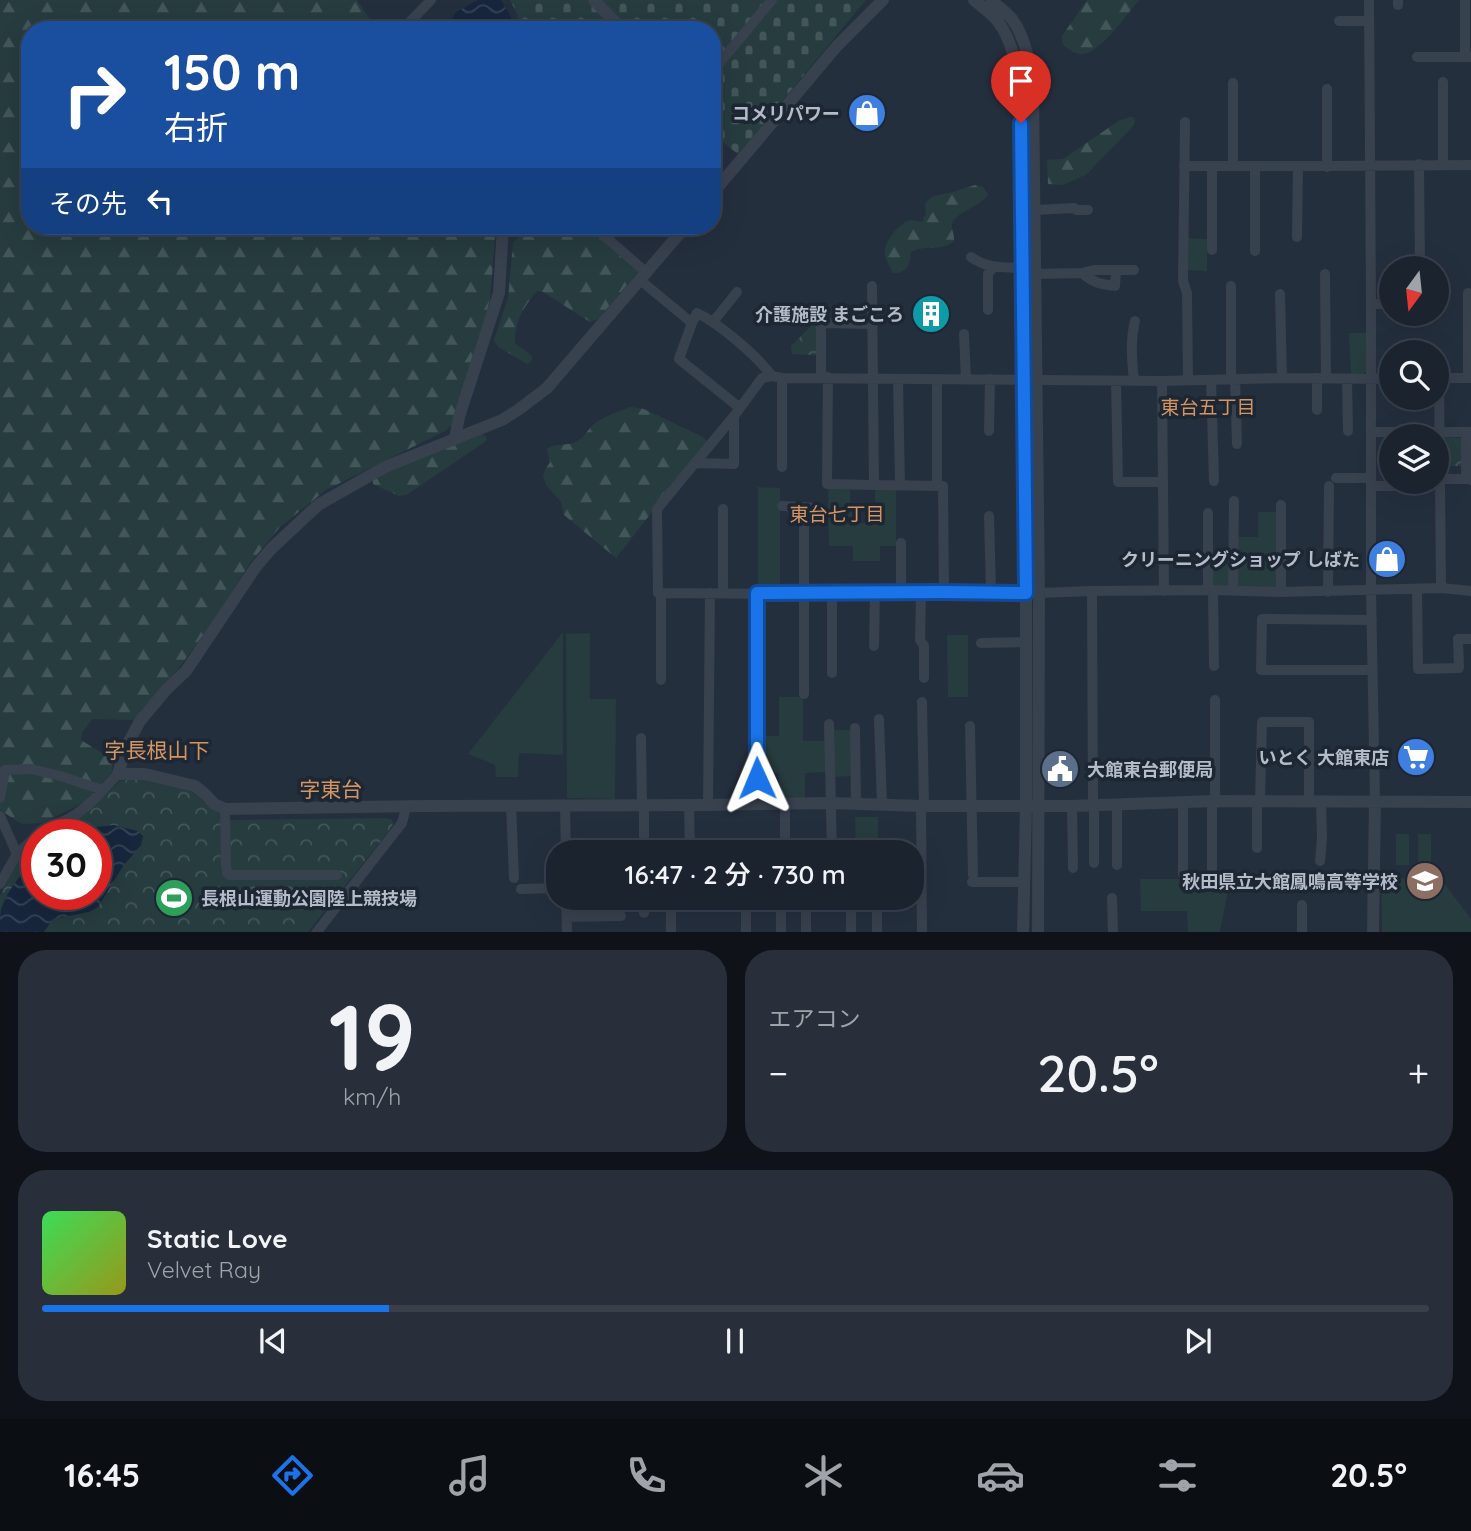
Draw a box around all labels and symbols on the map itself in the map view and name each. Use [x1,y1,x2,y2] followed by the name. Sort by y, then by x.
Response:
[991,51,1051,123] pin
[846,92,888,134] shop icon: コメリパワー
[732,102,840,125] place label: コメリパワー
[1379,256,1449,326] north arrow
[910,293,952,335] building icon: 介護施設 まごころ
[755,303,904,326] place label: 介護施設 まごころ
[1160,395,1256,419] district label: 東台五丁目
[789,502,885,526] district label: 東台七丁目
[1366,538,1408,580] shop icon: クリーニングショップ しばた
[1121,548,1360,571] place label: クリーニングショップ しばた
[1395,736,1437,778] supermarket icon: いとく 大館東店
[105,737,210,763] district label: 字長根山下
[720,741,794,815] position arrow
[1259,746,1389,769] place label: いとく 大館東店
[1039,748,1081,790] public building icon: 大館東台郵便局
[1087,758,1213,781] place label: 大館東台郵便局
[300,776,363,802] district label: 字東台
[21,819,112,910] speed limit sign: 30
[1404,860,1446,902] school or university icon: 秋田県立大館鳳鳴高等学校
[1182,870,1398,893] place label: 秋田県立大館鳳鳴高等学校
[153,877,195,919] sports icon: 長根山運動公園陸上競技場
[201,887,417,910] place label: 長根山運動公園陸上競技場

